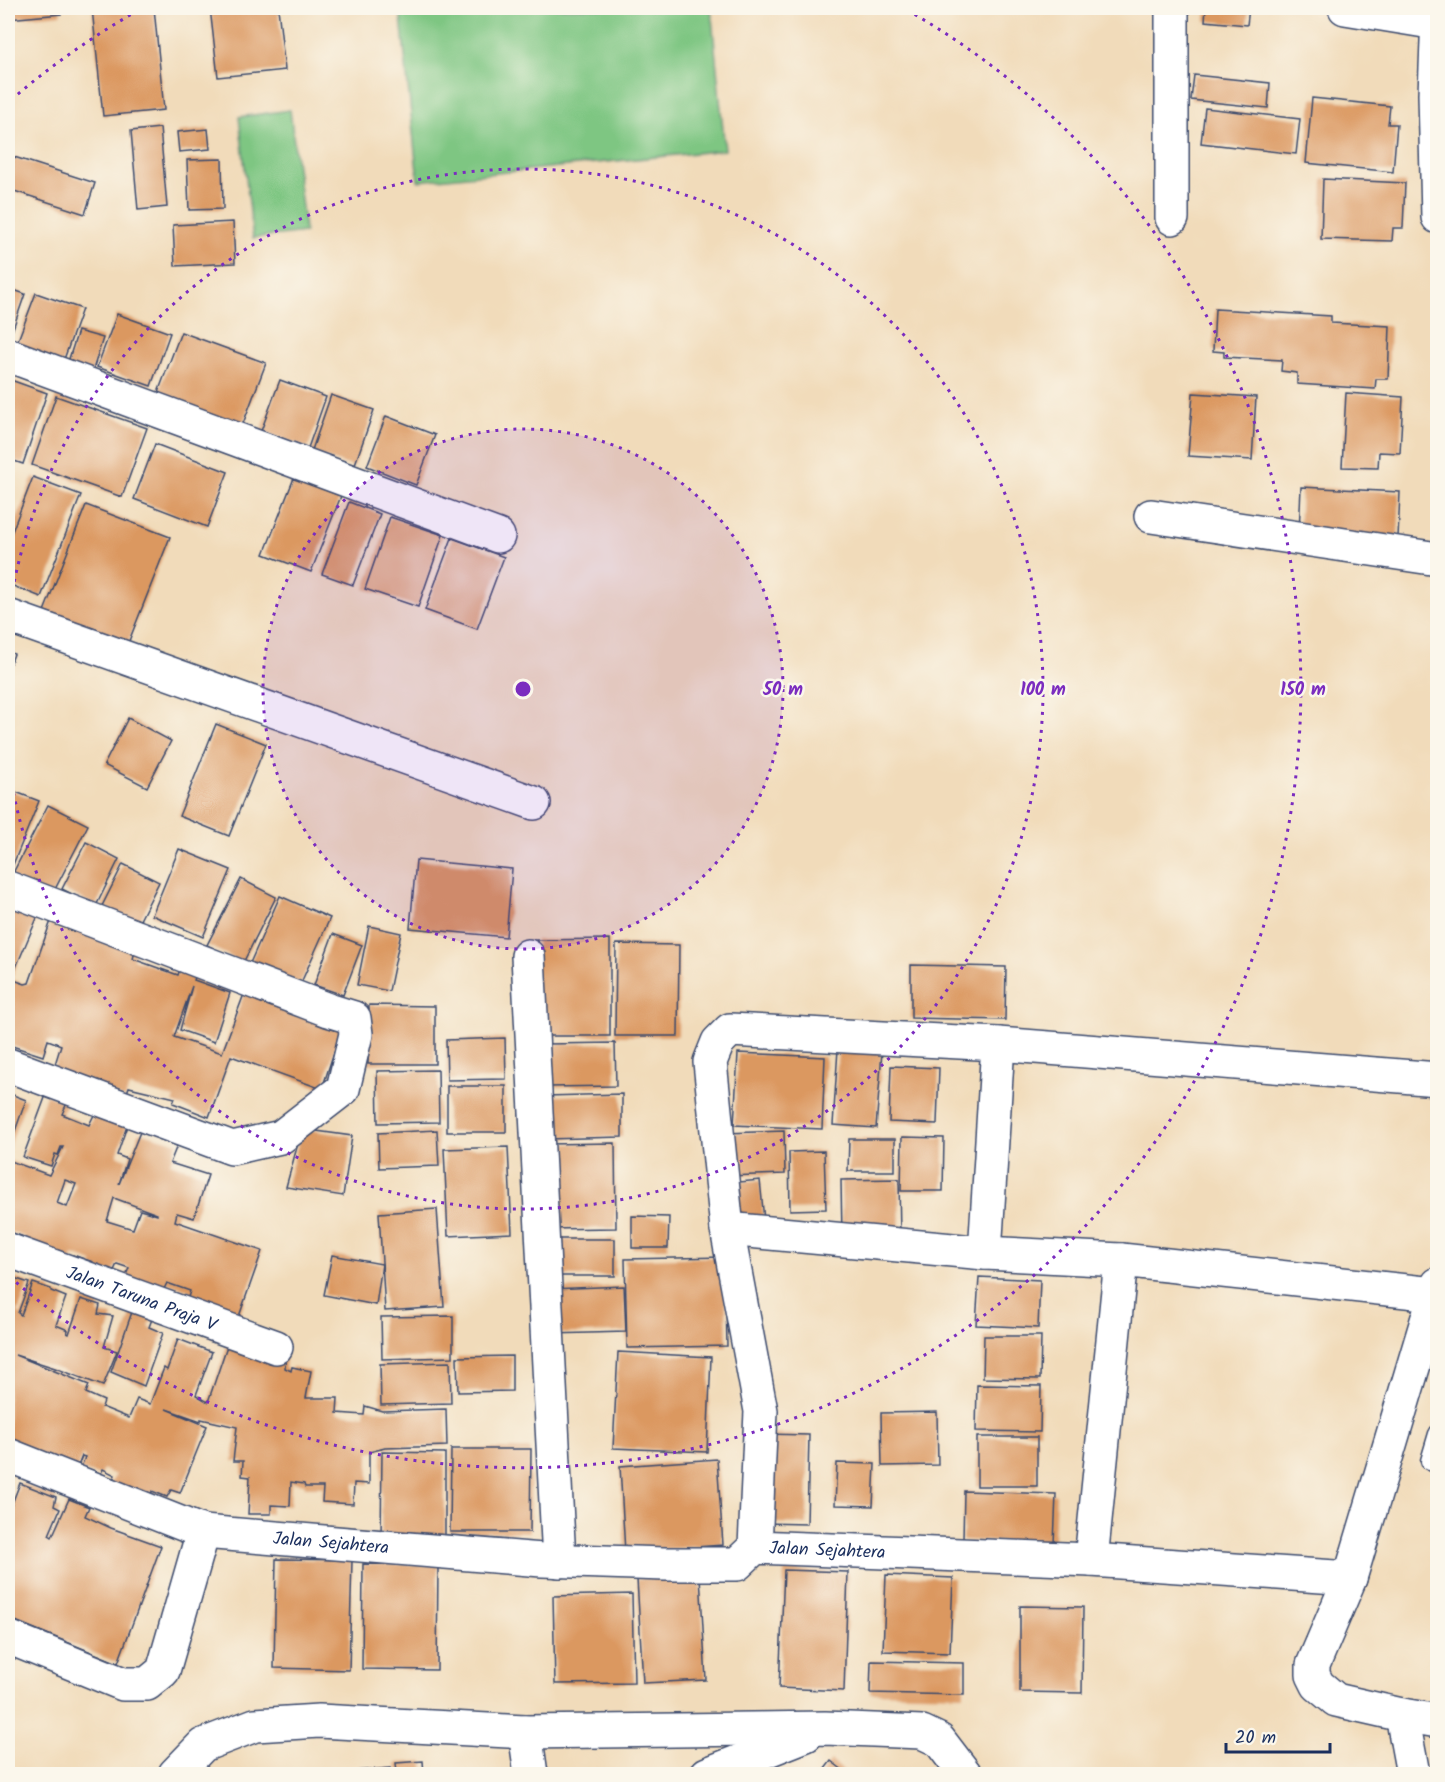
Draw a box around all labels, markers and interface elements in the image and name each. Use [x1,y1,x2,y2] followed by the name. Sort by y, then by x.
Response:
[762,676,803,705] text: 50 m
[1020,676,1066,705] text: 100 m
[1280,676,1326,705] text: 150 m
[513,679,533,699] centre of rings
[61,1259,222,1341] street label: Jalan Taruna Praja V
[272,1525,390,1563] street label: Jalan Sejahtera
[769,1535,886,1568] street label: Jalan Sejahtera
[1226,1716,1330,1754] scale bar
[1235,1724,1276,1753] text: 20 m

